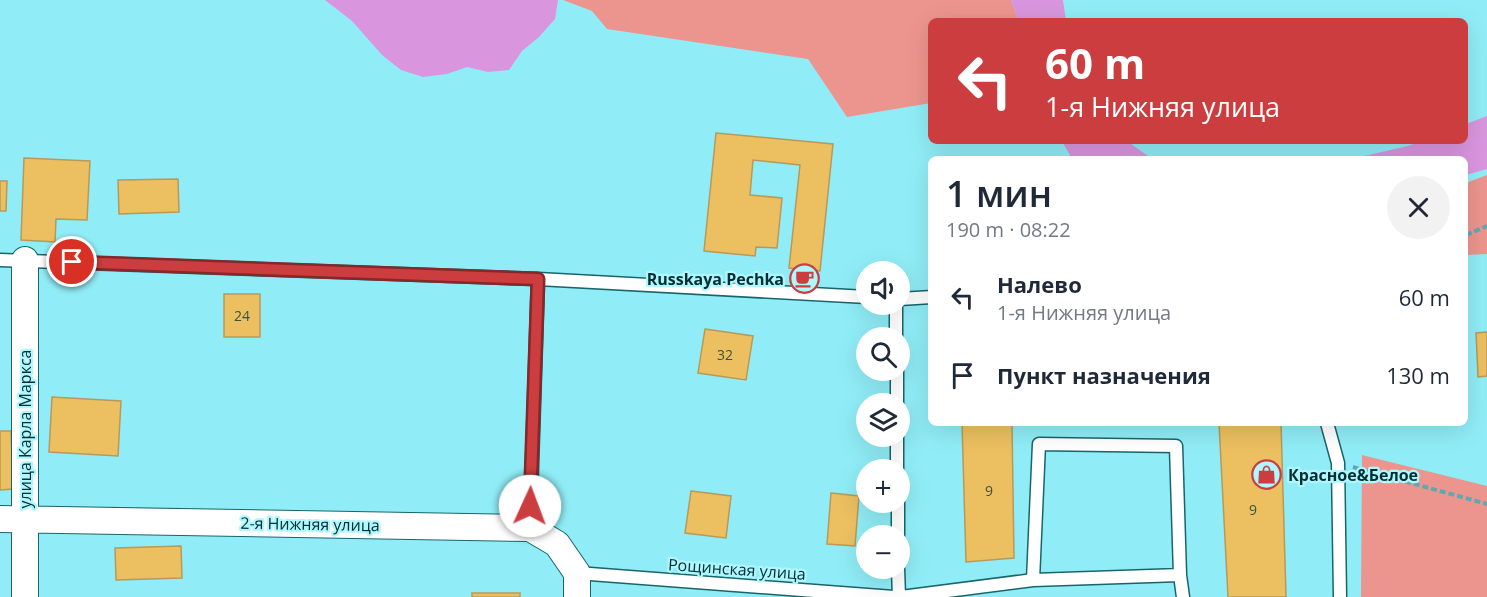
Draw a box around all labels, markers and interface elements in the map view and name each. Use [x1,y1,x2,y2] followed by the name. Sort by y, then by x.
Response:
[1045,34,1145,91] text: 60 m
[946,42,1024,120] icon: left
[1045,88,1280,125] text: 1-я Нижняя улица
[946,169,1052,218] text: 1 мин
[1387,176,1450,239] button: close
[946,216,1071,243] text: 190 m · 08:22
[46,236,97,287] pin
[55,245,88,278] icon: arrive
[856,261,910,579] map controls
[856,261,910,315] button: sound
[789,263,821,295] cafe icon: Russkaya Pechka
[647,268,784,290] place label: Russkaya Pechka
[997,269,1082,299] text: Налево
[946,281,979,314] icon: left
[1399,282,1450,312] text: 60 m
[997,299,1171,326] text: 1-я Нижняя улица
[234,306,250,325] house number: 24
[856,327,910,381] button: search
[717,345,733,364] house number: 32
[14,350,36,508] street label: улица Карла Маркса
[946,359,979,392] icon: arrive
[997,360,1211,390] text: Пункт назначения
[1386,360,1450,390] text: 130 m
[856,393,910,447] button: layers
[856,459,910,513] button: +
[1251,459,1283,491] shop icon: Красное&Белое
[1288,464,1418,486] place label: Красное&Белое
[498,474,562,538] position arrow
[985,481,993,500] house number: 9
[1249,500,1257,519] house number: 9
[240,512,380,536] street label: 2-я Нижняя улица
[856,525,910,579] button: −
[667,553,807,585] street label: Рощинская улица

